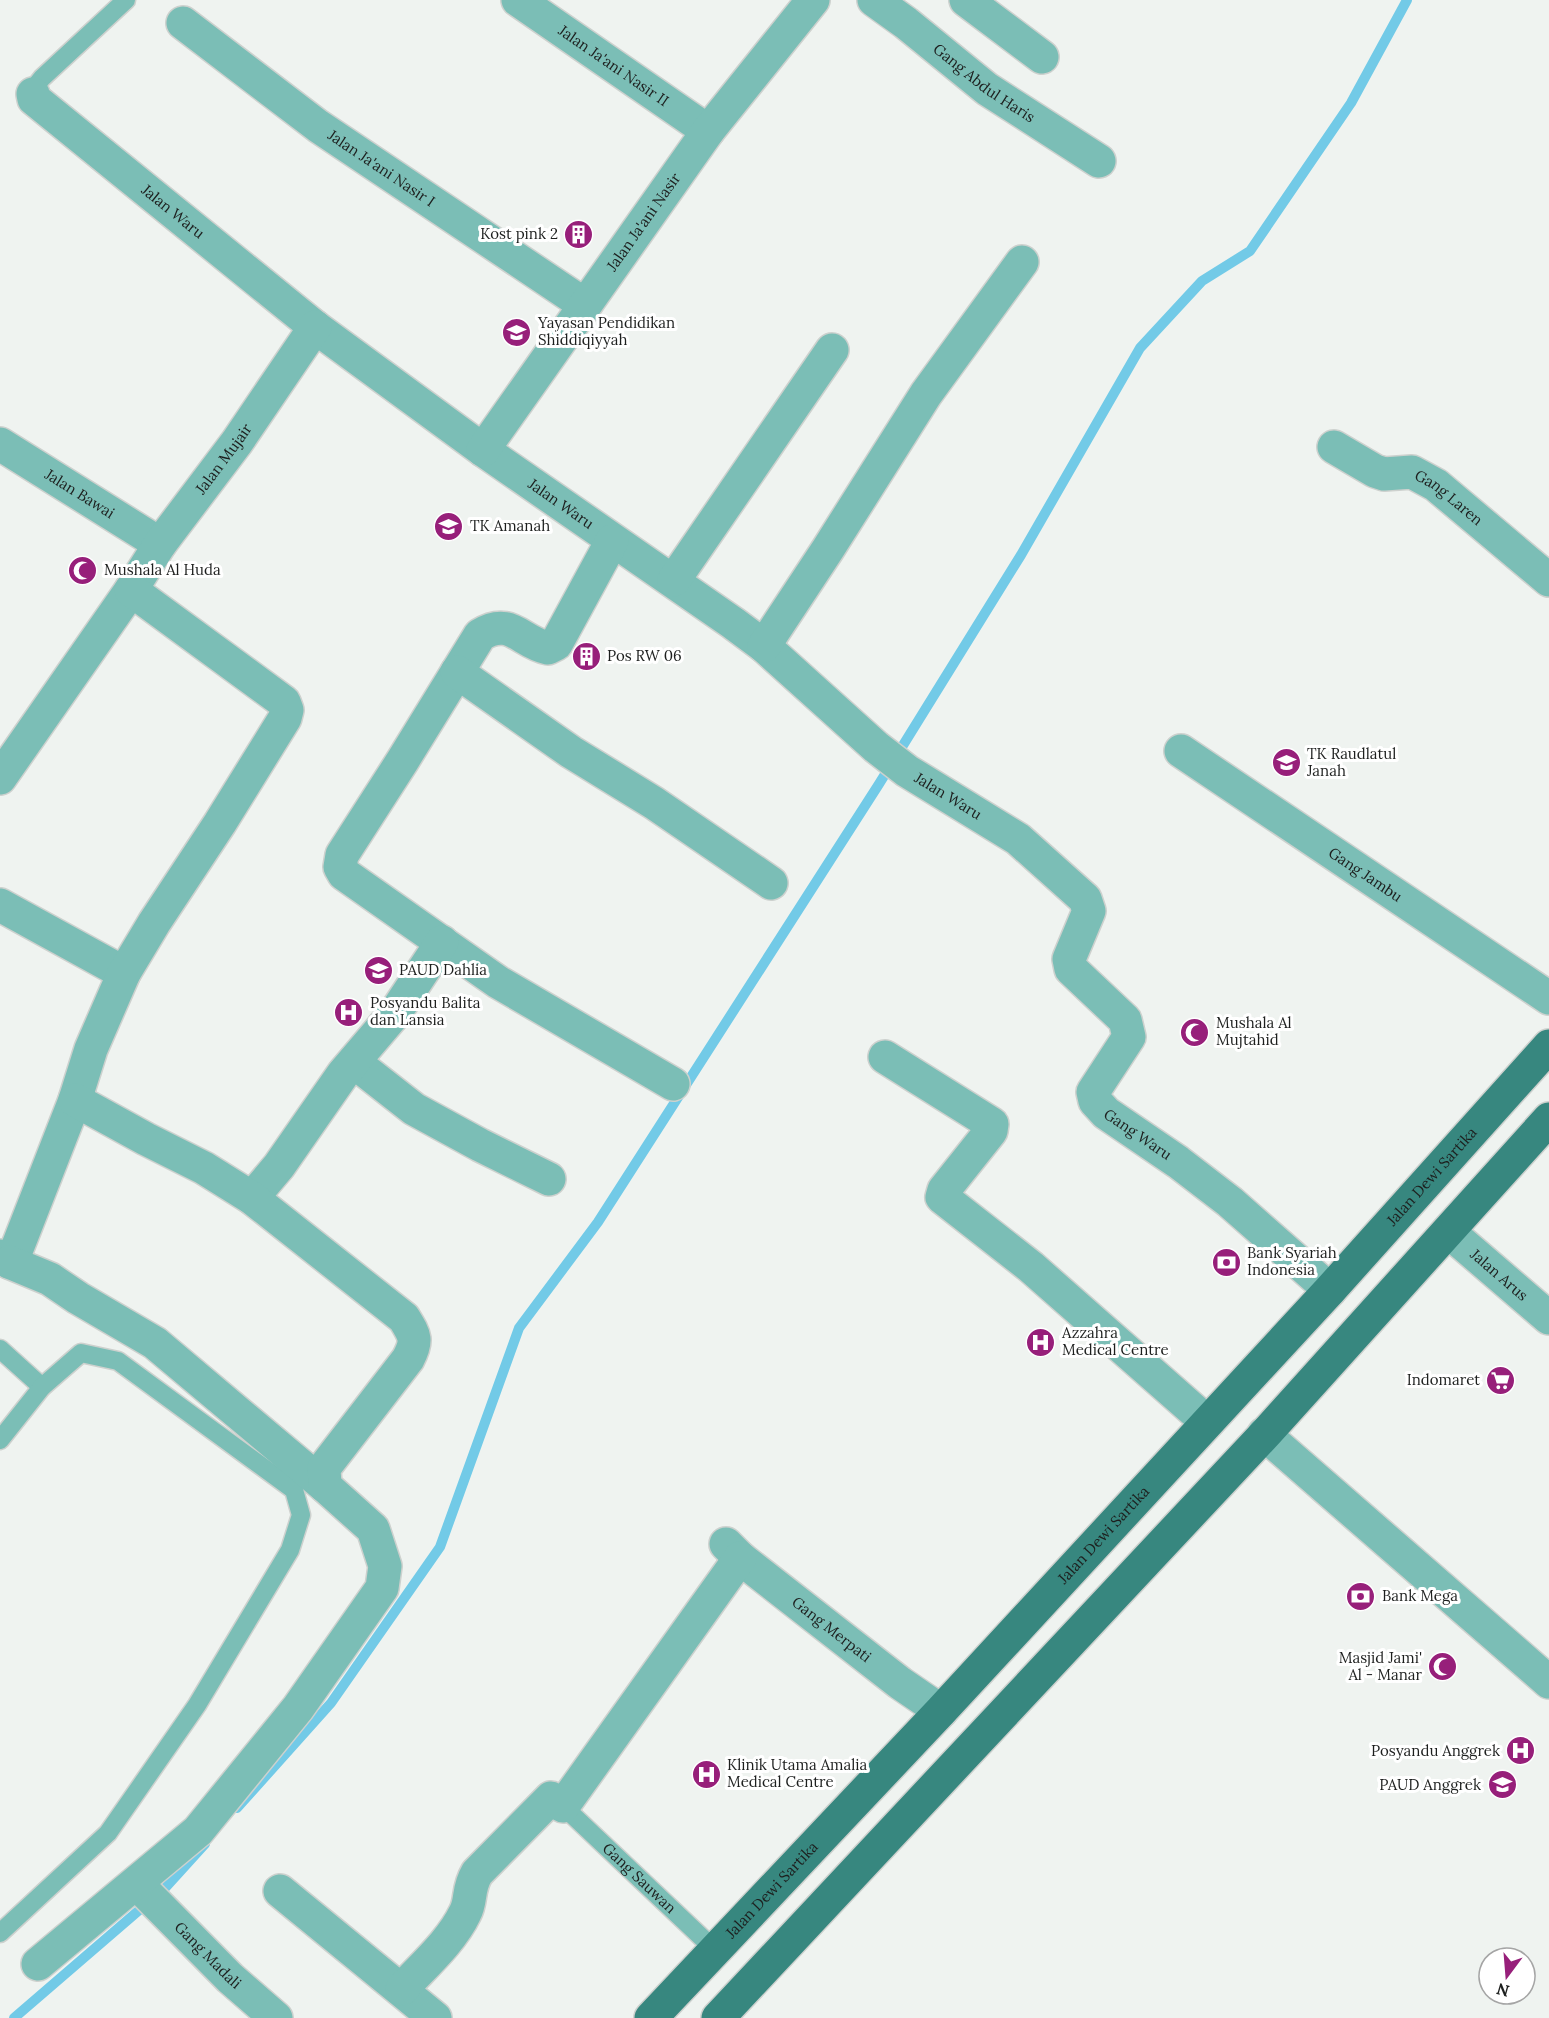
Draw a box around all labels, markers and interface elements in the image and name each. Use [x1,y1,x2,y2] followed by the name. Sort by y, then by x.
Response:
[554,20,673,110] street label: Jalan Ja'ani Nasir II
[930,39,1039,126] street label: Gang Abdul Haris
[324,125,439,211] street label: Jalan Ja'ani Nasir I
[602,169,685,275] street label: Jalan Ja'ani Nasir
[137,180,209,243] street label: Jalan Waru
[563,218,595,250] building icon: Kost pink 2
[480,224,558,243] place label: Kost pink 2
[537,313,675,349] place label: Yayasan Pendidikan Shiddiqiyyah
[501,316,533,348] school or university icon: Yayasan Pendidikan Shiddiqiyyah
[191,419,256,498] street label: Jalan Mujair
[41,464,118,522] street label: Jalan Bawai
[1412,465,1487,529] street label: Gang Laren
[524,474,598,533] street label: Jalan Waru
[433,510,465,542] school or university icon: TK Amanah
[470,516,550,535] place label: TK Amanah
[67,554,99,586] mosque icon: Mushala Al Huda
[104,560,221,579] place label: Mushala Al Huda
[570,640,602,672] building icon: Pos RW 06
[607,646,682,665] place label: Pos RW 06
[1306,744,1396,780] place label: TK Raudlatul Janah
[1270,747,1302,779] school or university icon: TK Raudlatul Janah
[910,767,986,824] street label: Jalan Waru
[1325,843,1406,906] street label: Gang Jambu
[362,954,394,986] school or university icon: PAUD Dahlia
[399,960,487,979] place label: PAUD Dahlia
[370,993,481,1029] place label: Posyandu Balita dan Lansia
[333,996,365,1028] hospital icon: Posyandu Balita dan Lansia
[1216,1013,1292,1049] place label: Mushala Al Mujtahid
[1179,1016,1211,1048] mosque icon: Mushala Al Mujtahid
[1100,1104,1176,1164] street label: Gang Waru
[1382,1123,1481,1230] street label: Jalan Dewi Sartika
[1247,1243,1337,1279] place label: Bank Syariah Indonesia
[1466,1244,1532,1305] street label: Jalan Arus
[1210,1246,1242,1278] bank icon: Bank Syariah Indonesia
[1061,1323,1169,1359] place label: Azzahra Medical Centre
[1025,1326,1057,1358] hospital icon: Azzahra Medical Centre
[1485,1364,1517,1396] supermarket icon: Indomaret
[1407,1370,1480,1389] place label: Indomaret
[1053,1482,1153,1588] street label: Jalan Dewi Sartika
[1345,1580,1377,1612] bank icon: Bank Mega
[1382,1586,1458,1605] place label: Bank Mega
[788,1592,875,1666] street label: Gang Merpati
[1339,1648,1423,1684] place label: Masjid Jami' Al - Manar
[1427,1651,1459,1683] mosque icon: Masjid Jami' Al - Manar
[1505,1735,1537,1767] hospital icon: Posyandu Anggrek
[1371,1741,1500,1760] place label: Posyandu Anggrek
[727,1755,868,1791] place label: Klinik Utama Amalia Medical Centre
[690,1758,722,1790] hospital icon: Klinik Utama Amalia Medical Centre
[1486,1769,1518,1801] school or university icon: PAUD Anggrek
[1379,1775,1481,1794] place label: PAUD Anggrek
[721,1837,822,1943] street label: Jalan Dewi Sartika
[599,1839,680,1917] street label: Gang Sauwan
[171,1917,245,1993] street label: Gang Madali
[1477,1946,1537,2006] north arrow
[1494,1979,1512,2002] text: N

